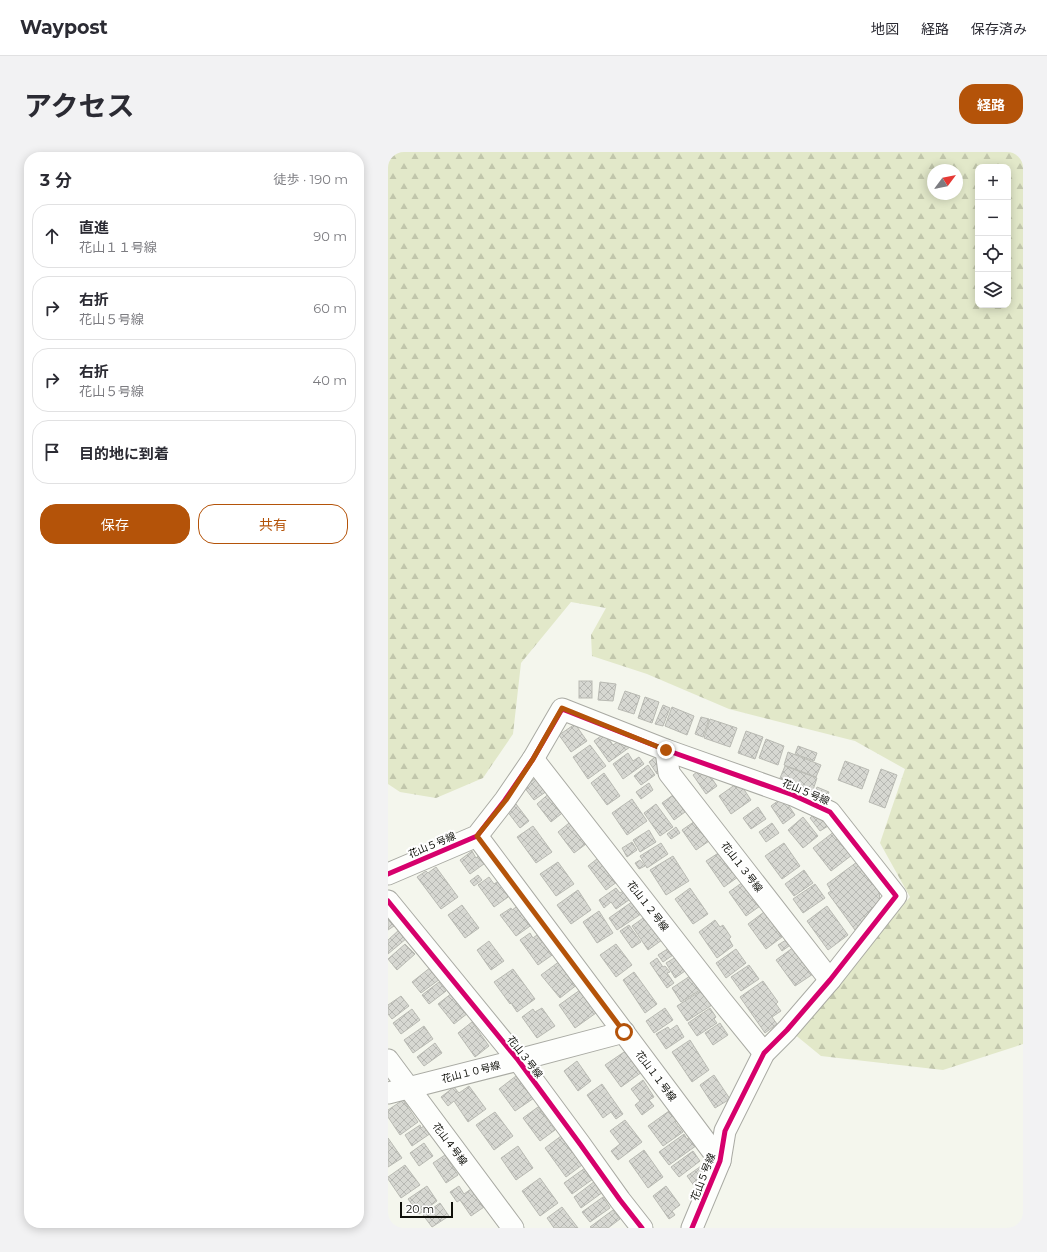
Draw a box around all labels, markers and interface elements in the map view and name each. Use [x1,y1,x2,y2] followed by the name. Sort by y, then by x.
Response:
[20,16,108,39] text: Waypost
[871,20,899,38] text: 地図
[921,20,949,38] text: 経路
[971,20,1027,38] text: 保存済み
[959,84,1023,124] button: 経路
[24,89,135,123] text: アクセス
[927,164,963,200] north arrow
[975,164,1011,308] map controls
[975,164,1011,200] button: +
[40,170,72,190] text: 3 分
[273,171,348,187] text: 徒歩 · 190 m
[975,200,1011,236] button: −
[79,218,109,237] text: 直進
[41,225,63,247] icon: ahead
[313,228,347,244] text: 90 m
[975,236,1011,272] button: locate
[79,239,157,255] text: 花山１１号線
[975,272,1011,308] button: layers
[79,290,109,309] text: 右折
[41,297,63,319] icon: right
[313,300,347,316] text: 60 m
[79,311,144,327] text: 花山５号線
[79,362,109,381] text: 右折
[41,369,63,391] icon: right
[313,372,347,388] text: 40 m
[79,383,144,399] text: 花山５号線
[41,441,63,463] icon: arrive
[79,444,169,463] text: 目的地に到着
[40,504,190,544] button: 保存
[198,504,348,544] button: 共有
[657,741,675,759] route end
[780,776,832,808] street label: 花山５号線
[406,829,458,861] street label: 花山５号線
[718,839,766,895] street label: 花山１３号線
[624,878,672,934] street label: 花山１２号線
[615,1023,633,1041] route start
[504,1033,546,1081] street label: 花山３号線
[633,1048,679,1104] street label: 花山１１号線
[440,1058,502,1086] street label: 花山１０号線
[430,1120,470,1168] street label: 花山４号線
[688,1151,718,1203] street label: 花山５号線
[400,1200,453,1219] scale bar
[406,1202,434,1216] text: 20 m

